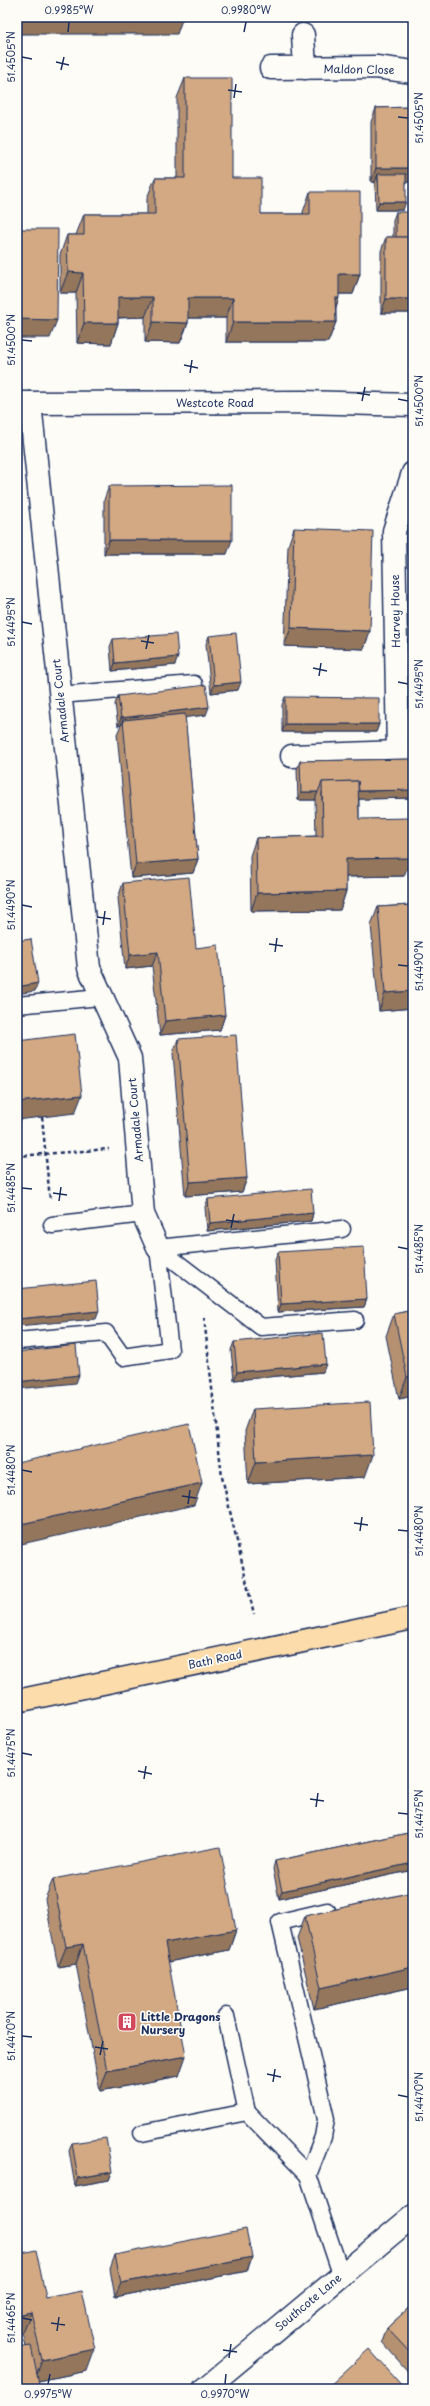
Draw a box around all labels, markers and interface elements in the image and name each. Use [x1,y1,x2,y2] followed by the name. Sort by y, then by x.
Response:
[45,2,94,17] text: 0.9985°W
[221,2,272,17] text: 0.9980°W
[3,31,18,83] text: 51.4505°N
[323,60,395,78] street label: Maldon Close
[411,92,426,144] text: 51.4505°N
[3,314,18,366] text: 51.4500°N
[411,375,426,427] text: 51.4500°N
[176,394,254,411] street label: Westcote Road
[386,574,404,648] street label: Harvey House
[3,597,18,647] text: 51.4495°N
[47,658,73,744] street label: Armadale Court
[411,659,426,709] text: 51.4495°N
[3,879,18,930] text: 51.4490°N
[411,940,426,991] text: 51.4490°N
[123,1077,147,1163] street label: Armadale Court
[3,1163,18,1213] text: 51.4485°N
[411,1224,426,1274] text: 51.4485°N
[3,1444,18,1496] text: 51.4480°N
[411,1505,426,1557] text: 51.4480°N
[186,1645,244,1673] street label: Bath Road
[3,1728,18,1778] text: 51.4475°N
[411,1789,426,1839] text: 51.4475°N
[141,2008,221,2038] place label: Little Dragons Nursery
[3,2011,18,2061] text: 51.4470°N
[116,2011,138,2033] building icon: Little Dragons Nursery
[411,2072,426,2122] text: 51.4470°N
[271,2269,345,2335] street label: Southcote Lane
[3,2292,18,2344] text: 51.4465°N
[24,2386,73,2401] text: 0.9975°W
[201,2386,250,2401] text: 0.9970°W

